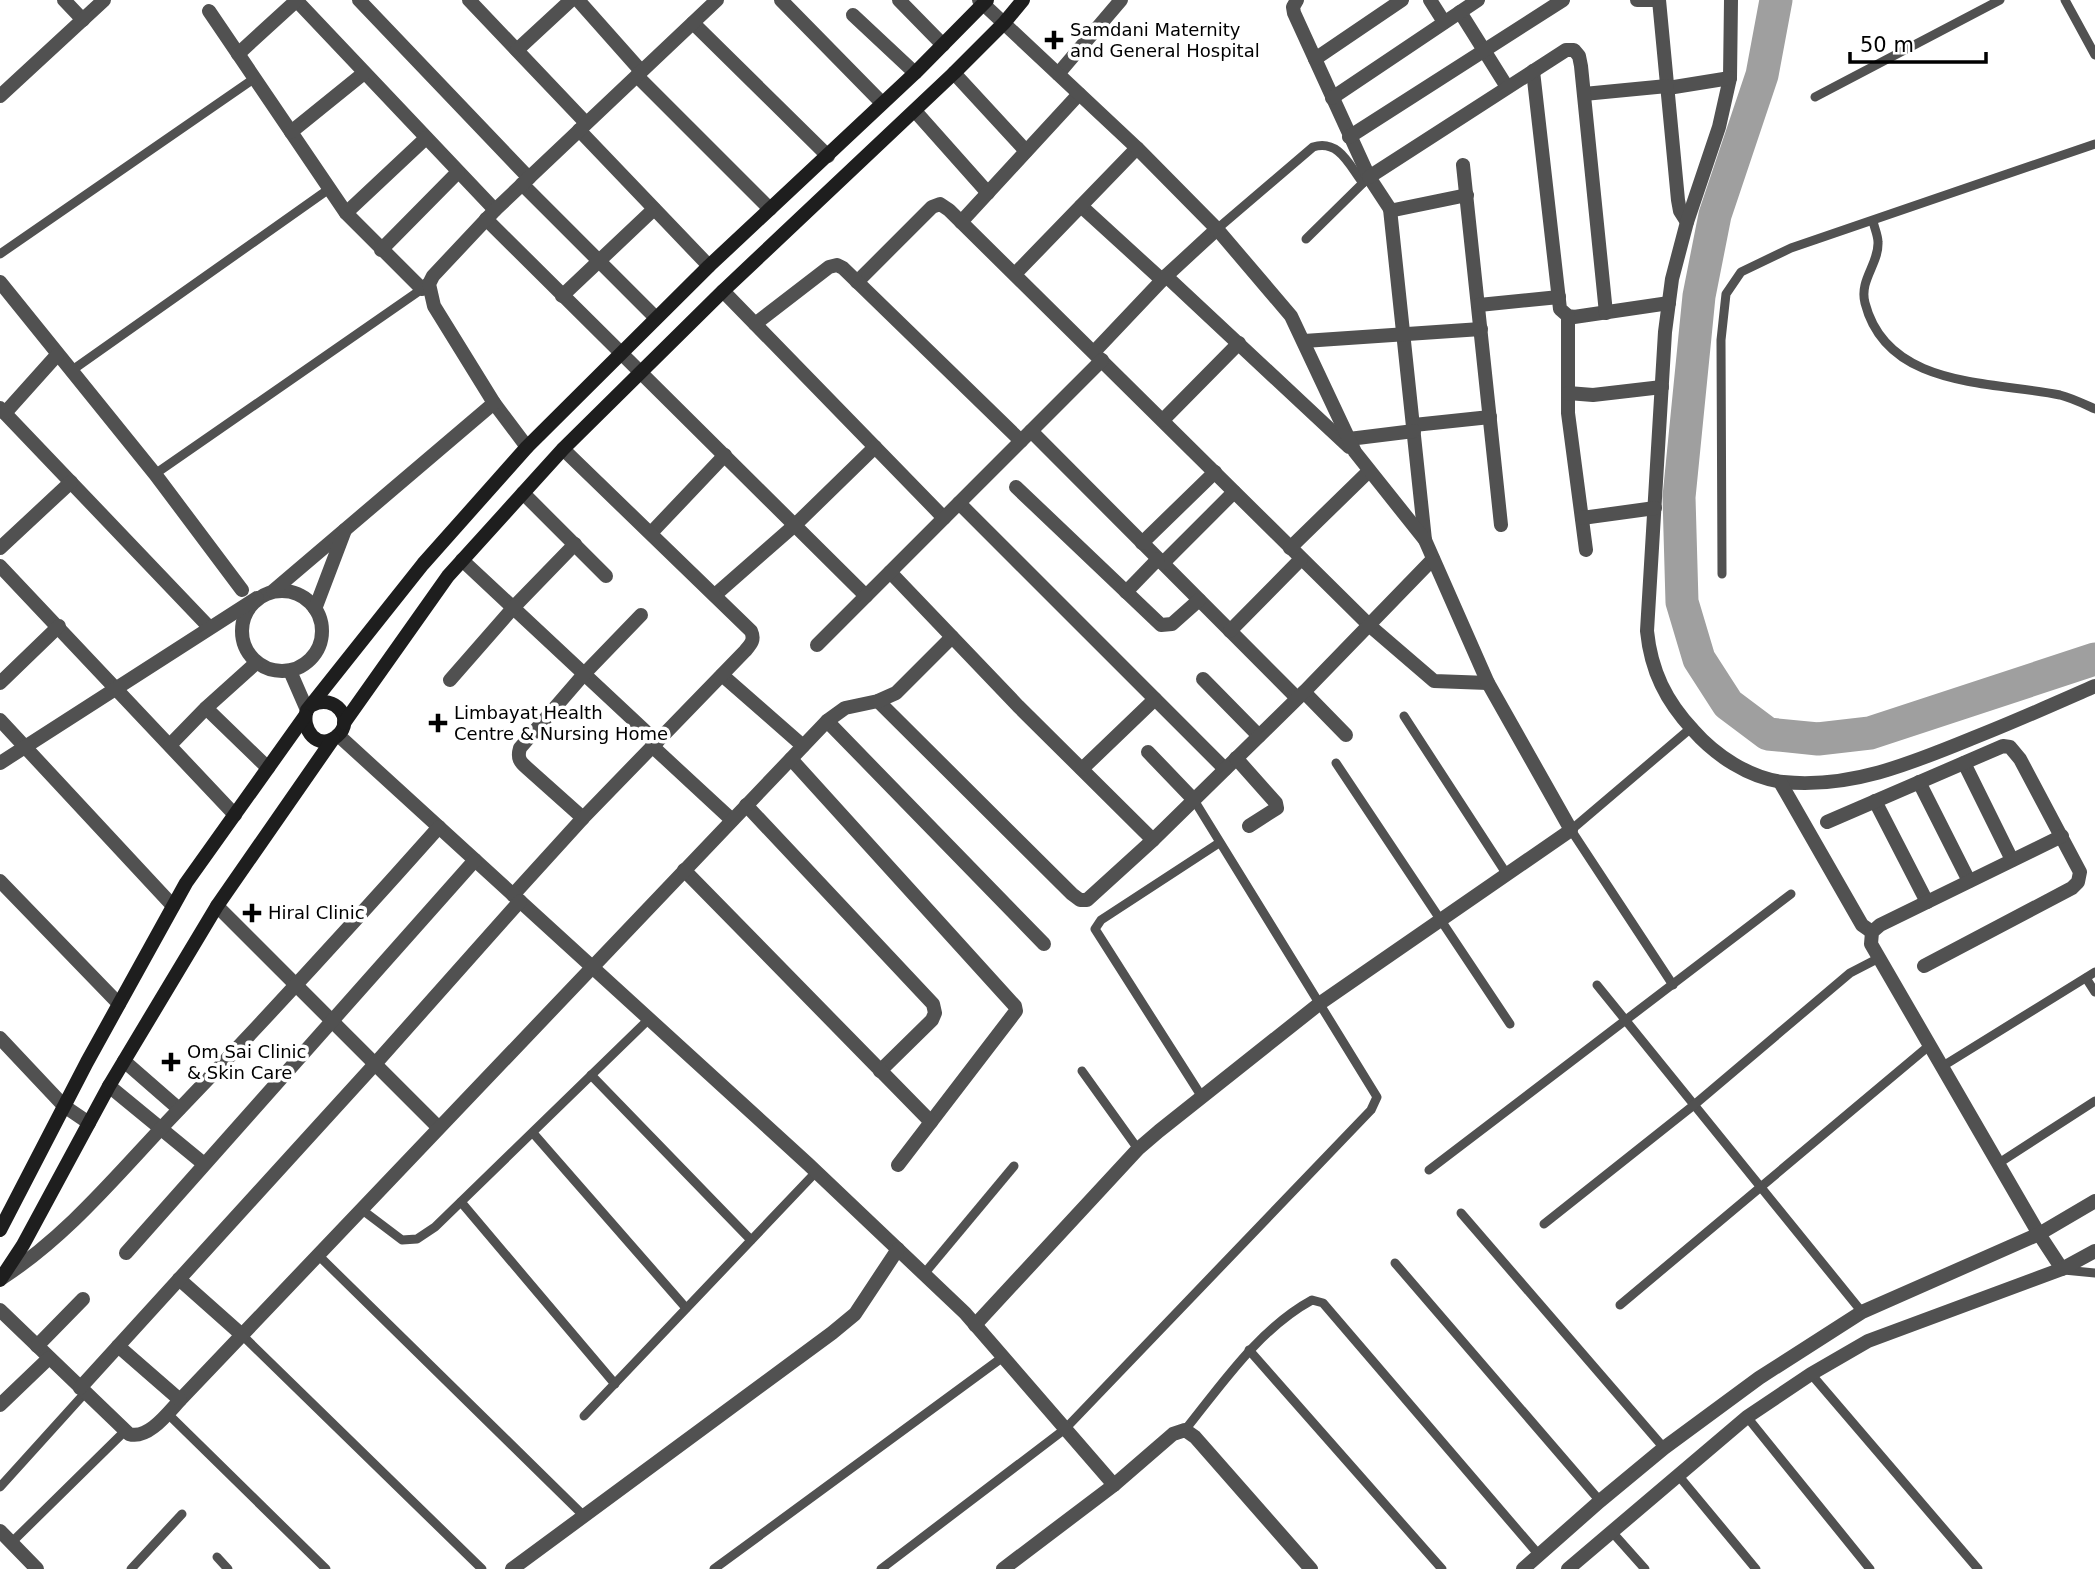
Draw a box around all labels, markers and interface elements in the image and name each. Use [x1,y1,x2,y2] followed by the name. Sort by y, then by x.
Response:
[1070,19,1260,61] place label: Samdani Maternity and General Hospital
[1850,21,1986,65] scale bar
[1044,30,1064,50] marker: Samdani Maternity and General Hospital
[1860,33,1914,57] text: 50 m
[454,702,668,744] place label: Limbayat Health Centre & Nursing Home
[428,713,448,733] marker: Limbayat Health Centre & Nursing Home
[268,902,365,923] place label: Hiral Clinic
[242,903,262,923] marker: Hiral Clinic
[187,1041,306,1083] place label: Om Sai Clinic & Skin Care
[161,1052,181,1072] marker: Om Sai Clinic & Skin Care

